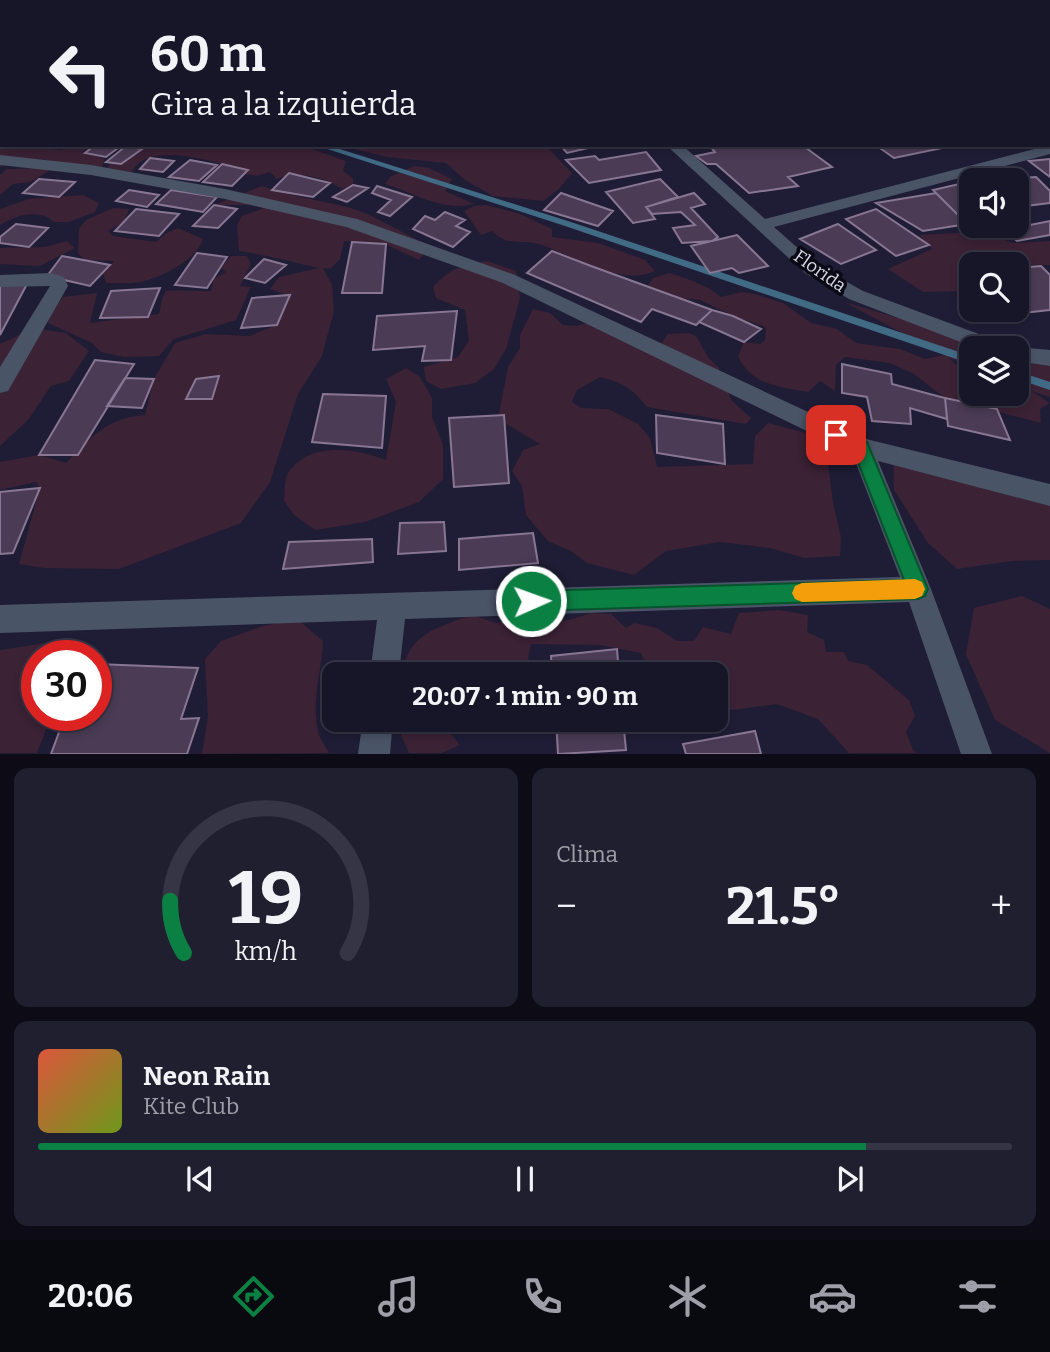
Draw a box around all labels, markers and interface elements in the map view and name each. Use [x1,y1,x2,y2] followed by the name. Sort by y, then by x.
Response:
[150,25,266,84] text: 60 m
[35,28,126,119] icon: left
[150,85,417,123] text: Gira a la izquierda
[959,168,1029,406] map controls
[959,168,1029,238] button: sound
[790,245,851,297] street label: Florida
[959,252,1029,322] button: search
[959,336,1029,406] button: layers
[806,405,866,465] pin
[817,416,855,454] icon: arrive
[494,564,568,638] position arrow
[21,640,112,731] speed limit sign: 30
[412,681,638,712] text: 20:07 · 1 min · 90 m
[556,840,618,868] text: Clima
[229,856,303,943] text: 19
[726,875,841,938] text: 21.5°
[556,883,577,929] text: −
[990,883,1012,929] text: +
[235,937,297,967] text: km/h
[143,1061,270,1092] text: Neon Rain
[143,1092,239,1120] text: Kite Club
[181,1160,219,1198] icon: previous
[506,1160,544,1198] icon: pause
[831,1160,869,1198] icon: next
[229,1272,278,1321] icon: directions
[374,1272,423,1321] icon: music
[518,1272,567,1321] icon: phone
[663,1272,712,1321] icon: climate
[808,1272,857,1321] icon: car
[953,1272,1002,1321] icon: filters
[48,1277,133,1315] text: 20:06

